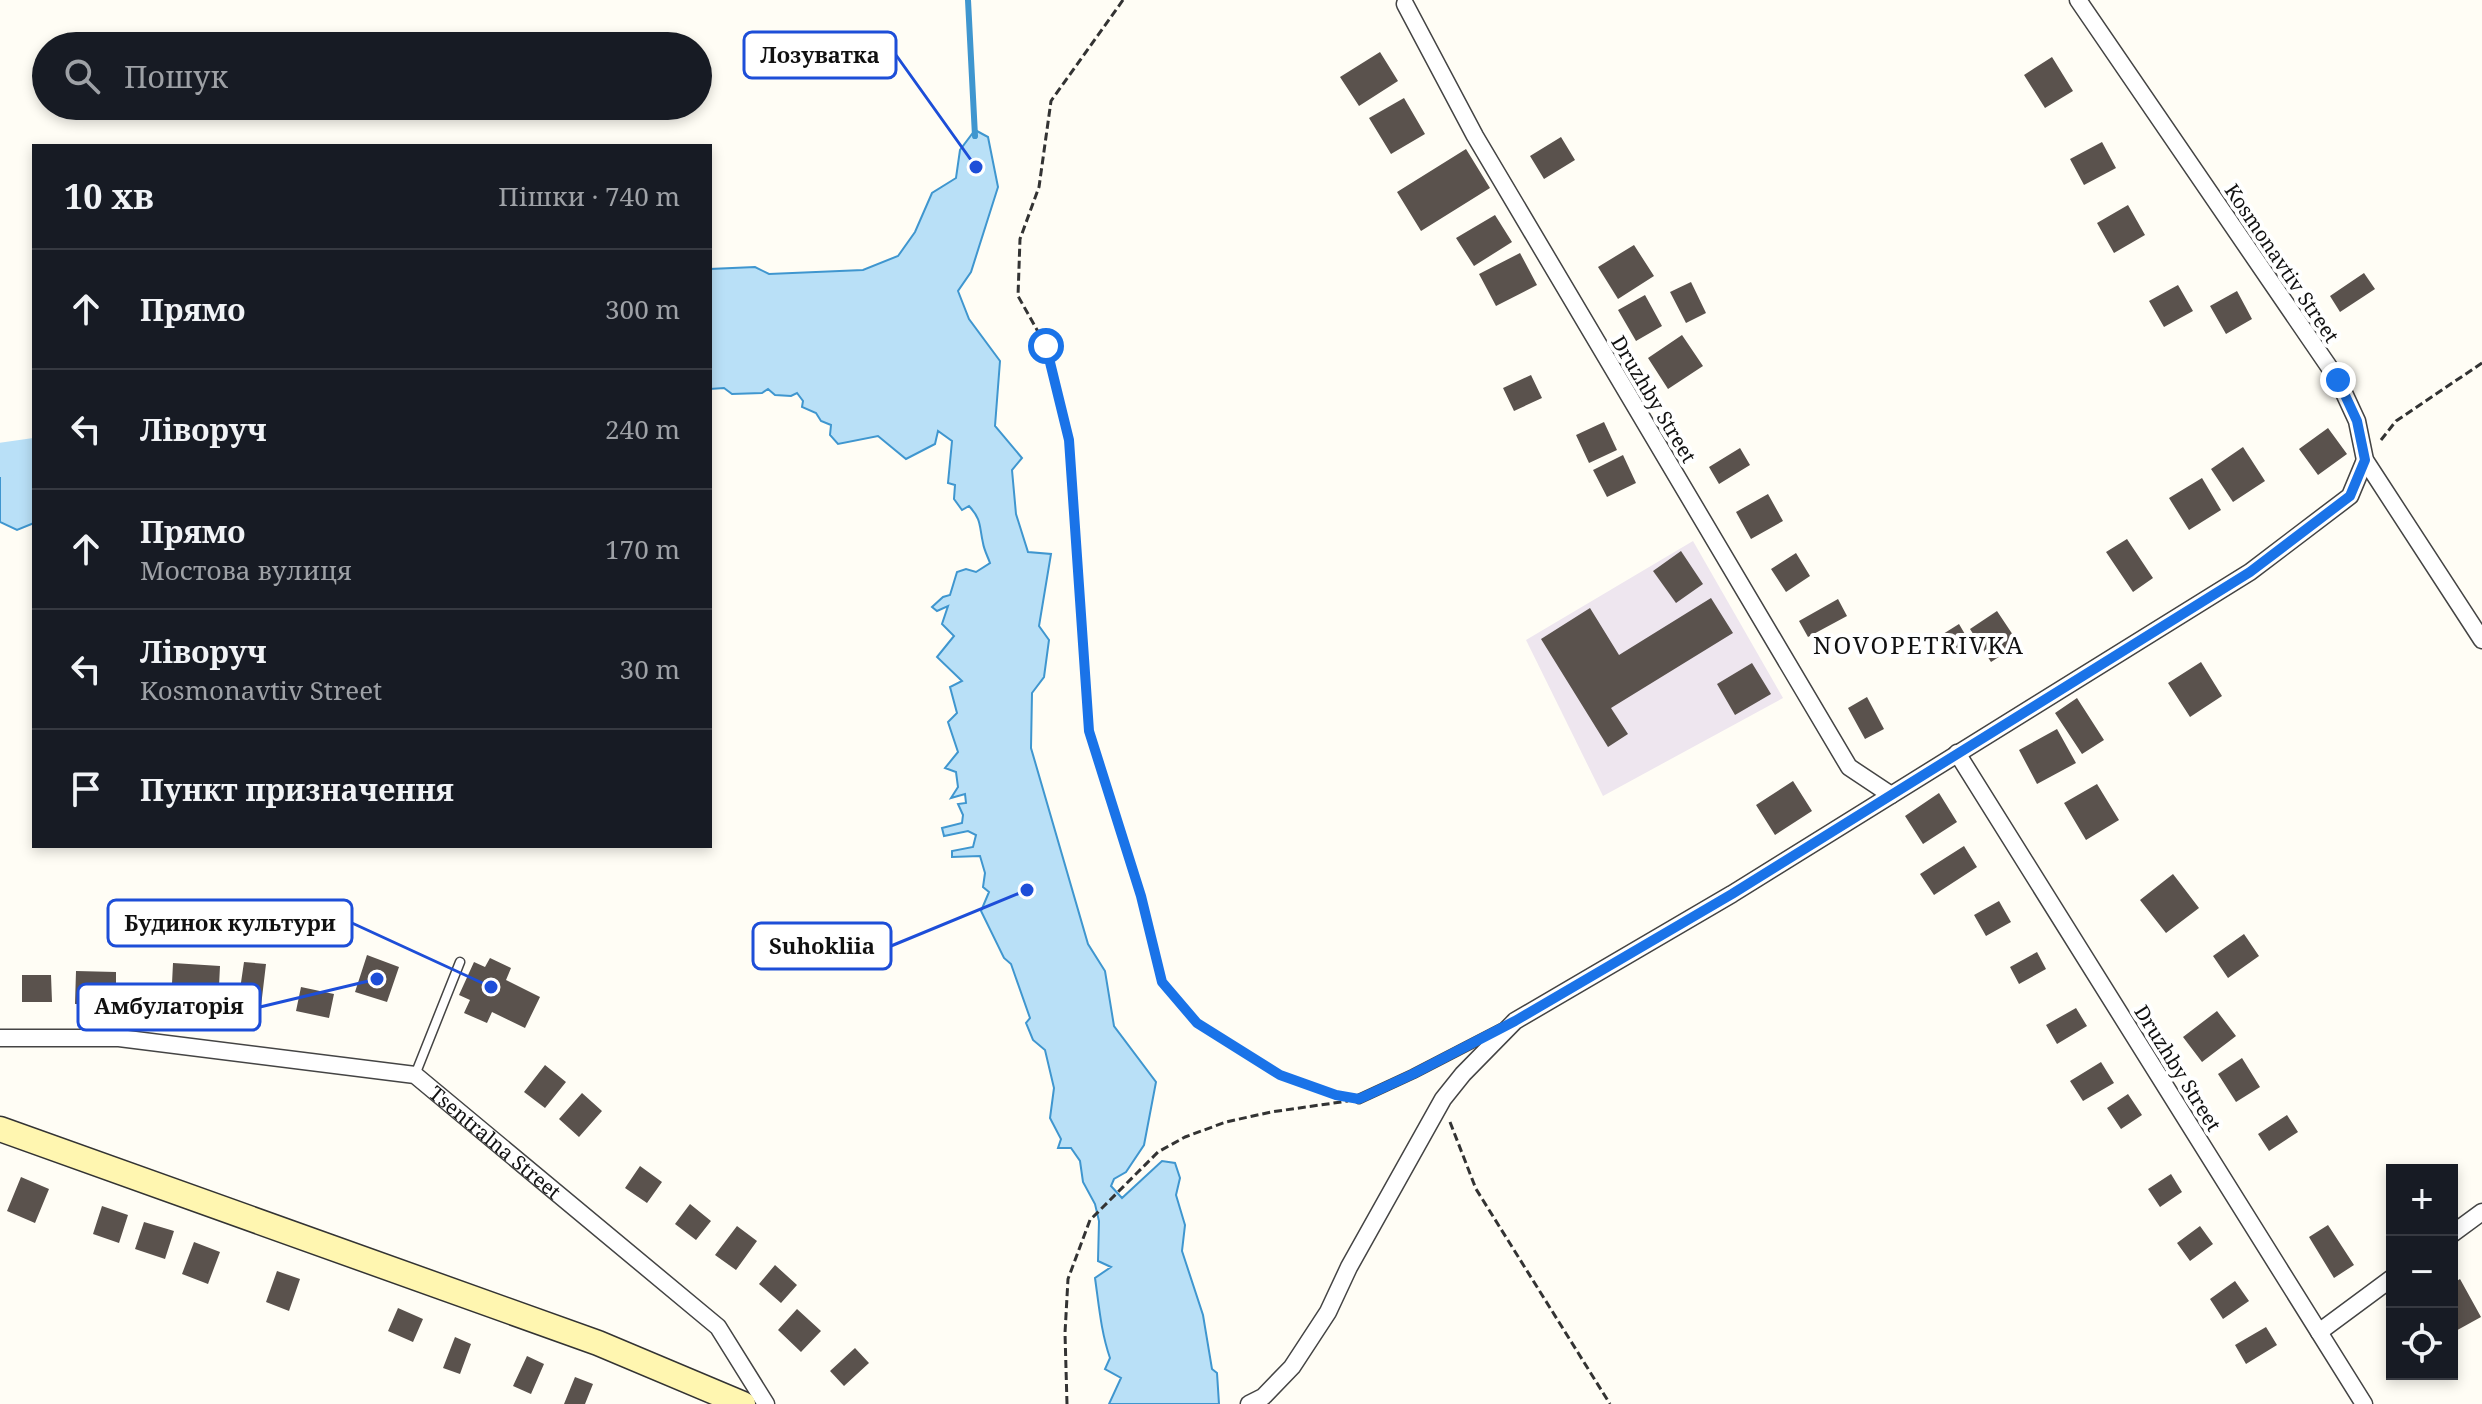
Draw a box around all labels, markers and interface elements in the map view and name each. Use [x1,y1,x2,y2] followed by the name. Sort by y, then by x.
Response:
[32,32,712,120] search box
[744,32,896,78] callout: Лозуватка
[760,39,880,69] text: Лозуватка
[60,54,104,98] icon: search
[124,56,228,97] text: Пошук
[64,173,154,219] text: 10 хв
[498,178,680,214] text: Пішки · 740 m
[2219,178,2345,348] street label: Kosmonavtiv Street
[64,287,108,331] icon: ahead
[140,289,246,330] text: Прямо
[605,291,680,327] text: 300 m
[1028,328,1064,364] route start
[1605,330,1703,468] street label: Druzhby Street
[2320,362,2356,398] route end
[64,407,108,451] icon: left
[140,409,267,450] text: Ліворуч
[605,411,680,447] text: 240 m
[140,511,246,552] text: Прямо
[64,527,108,571] icon: ahead
[605,531,680,567] text: 170 m
[140,552,352,588] text: Мостова вулиця
[1813,628,2025,661] district label: NOVOPETRIVKA
[140,631,267,672] text: Ліворуч
[64,647,108,691] icon: left
[620,651,680,687] text: 30 m
[140,672,382,708] text: Kosmonavtiv Street
[64,767,108,811] icon: arrive
[140,769,454,810] text: Пункт призначення
[108,900,352,946] callout: Будинок культури
[124,907,336,937] text: Будинок культури
[753,923,891,969] callout: Suhokliia
[769,930,875,960] text: Suhokliia
[78,984,260,1030] callout: Амбулаторія
[94,990,244,1020] text: Амбулаторія
[2128,1000,2228,1136] street label: Druzhby Street
[424,1079,567,1205] street label: Tsentralna Street
[2386,1164,2458,1380] map controls
[2386,1164,2458,1236] button: +
[2386,1236,2458,1308] button: −
[2386,1308,2458,1380] button: locate

